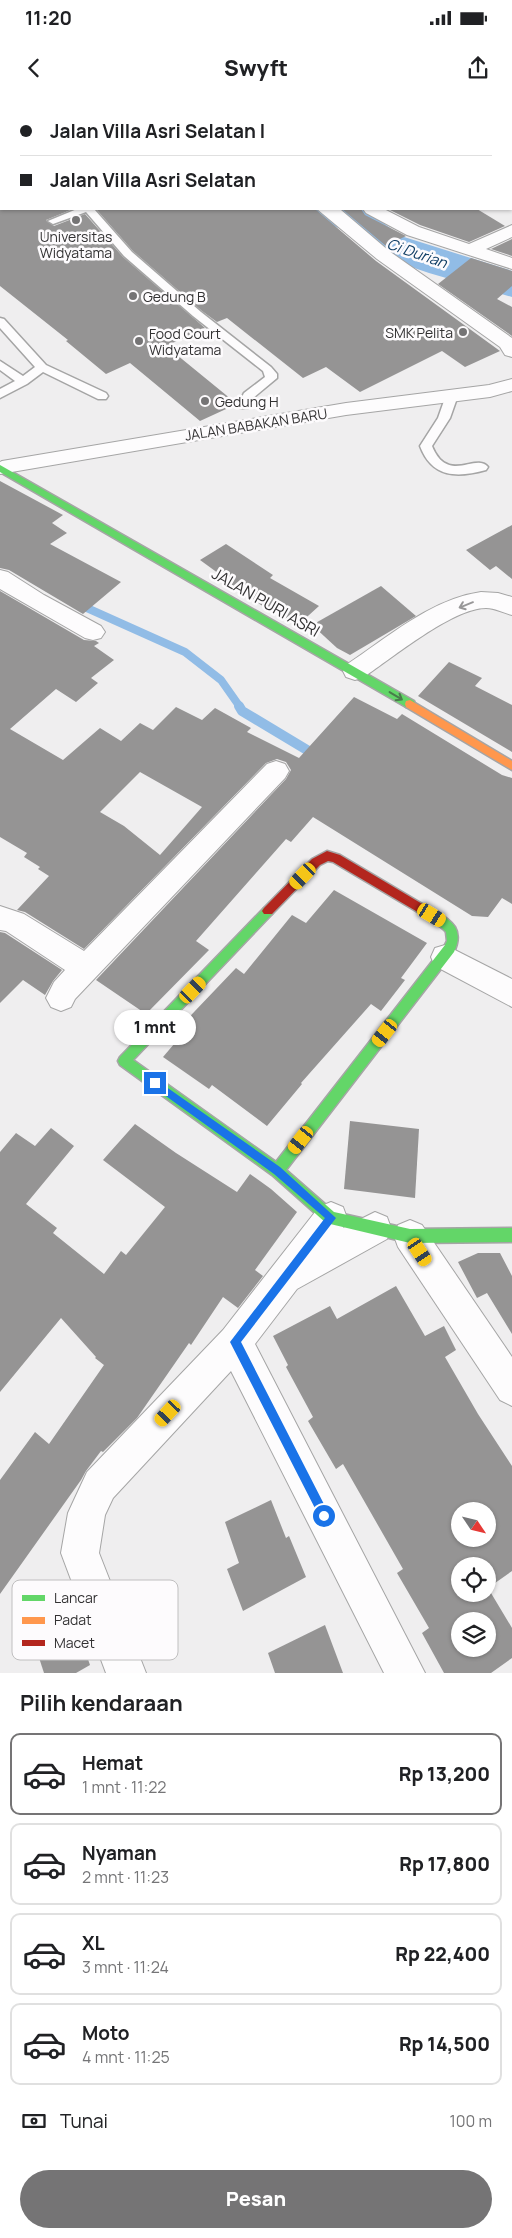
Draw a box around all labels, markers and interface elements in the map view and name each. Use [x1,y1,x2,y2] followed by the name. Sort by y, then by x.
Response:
[25,5,72,31] text: 11:20
[224,53,288,83] text: Swyft
[20,54,48,82] icon: back
[464,54,492,82] icon: share
[50,118,265,144] text: Jalan Villa Asri Selatan I
[50,167,256,193] text: Jalan Villa Asri Selatan
[70,214,82,226] marker: Universitas Widyatama
[40,227,112,262] place label: Universitas Widyatama
[384,233,451,273] water label: Ci Durian
[143,287,206,306] place label: Gedung B
[127,290,139,302] marker: Gedung B
[385,323,453,342] place label: SMK Pelita
[149,324,221,359] place label: Food Court Widyatama
[457,326,469,338] marker: SMK Pelita
[133,335,145,347] marker: Food Court Widyatama
[215,392,279,411] place label: Gedung H
[199,395,211,407] marker: Gedung H
[183,403,329,445] street label: JALAN BABAKAN BARU
[208,562,324,642] street label: JALAN PURI ASRI
[459,601,474,610] one-way arrow
[389,692,403,702] one-way arrow
[287,860,318,892] car
[415,901,448,929] car
[177,974,208,1006] car
[114,1010,196,1046] callout: 1 mnt
[134,1016,176,1038] text: 1 mnt
[369,1017,400,1049] car
[144,1072,166,1094] route end
[285,1124,316,1156] car
[405,1235,434,1269] car
[152,1397,183,1429] car
[451,1502,496,1548] north arrow
[451,1502,496,1657] map controls
[313,1505,335,1527] route start
[451,1557,496,1602] button: locate
[12,1580,178,1660] legend
[54,1588,98,1607] text: Lancar
[54,1610,92,1629] text: Padat
[451,1612,496,1657] button: layers
[54,1633,95,1652] text: Macet
[20,1688,183,1718] text: Pilih kendaraan
[82,1750,143,1776] text: Hemat
[22,1752,67,1797] icon: car
[399,1761,490,1787] text: Rp 13,200
[82,1776,166,1798] text: 1 mnt · 11:22
[82,1840,157,1866] text: Nyaman
[22,1842,67,1887] icon: car
[399,1851,490,1877] text: Rp 17,800
[82,1866,169,1888] text: 2 mnt · 11:23
[82,1930,105,1956] text: XL
[22,1932,67,1977] icon: car
[395,1941,490,1967] text: Rp 22,400
[82,1956,169,1978] text: 3 mnt · 11:24
[82,2020,129,2046] text: Moto
[22,2022,67,2067] icon: car
[399,2031,490,2057] text: Rp 14,500
[82,2046,170,2068] text: 4 mnt · 11:25
[20,2107,48,2135] icon: cash
[60,2108,108,2134] text: Tunai
[449,2110,492,2132] text: 100 m
[20,2170,492,2228] button: Pesan

